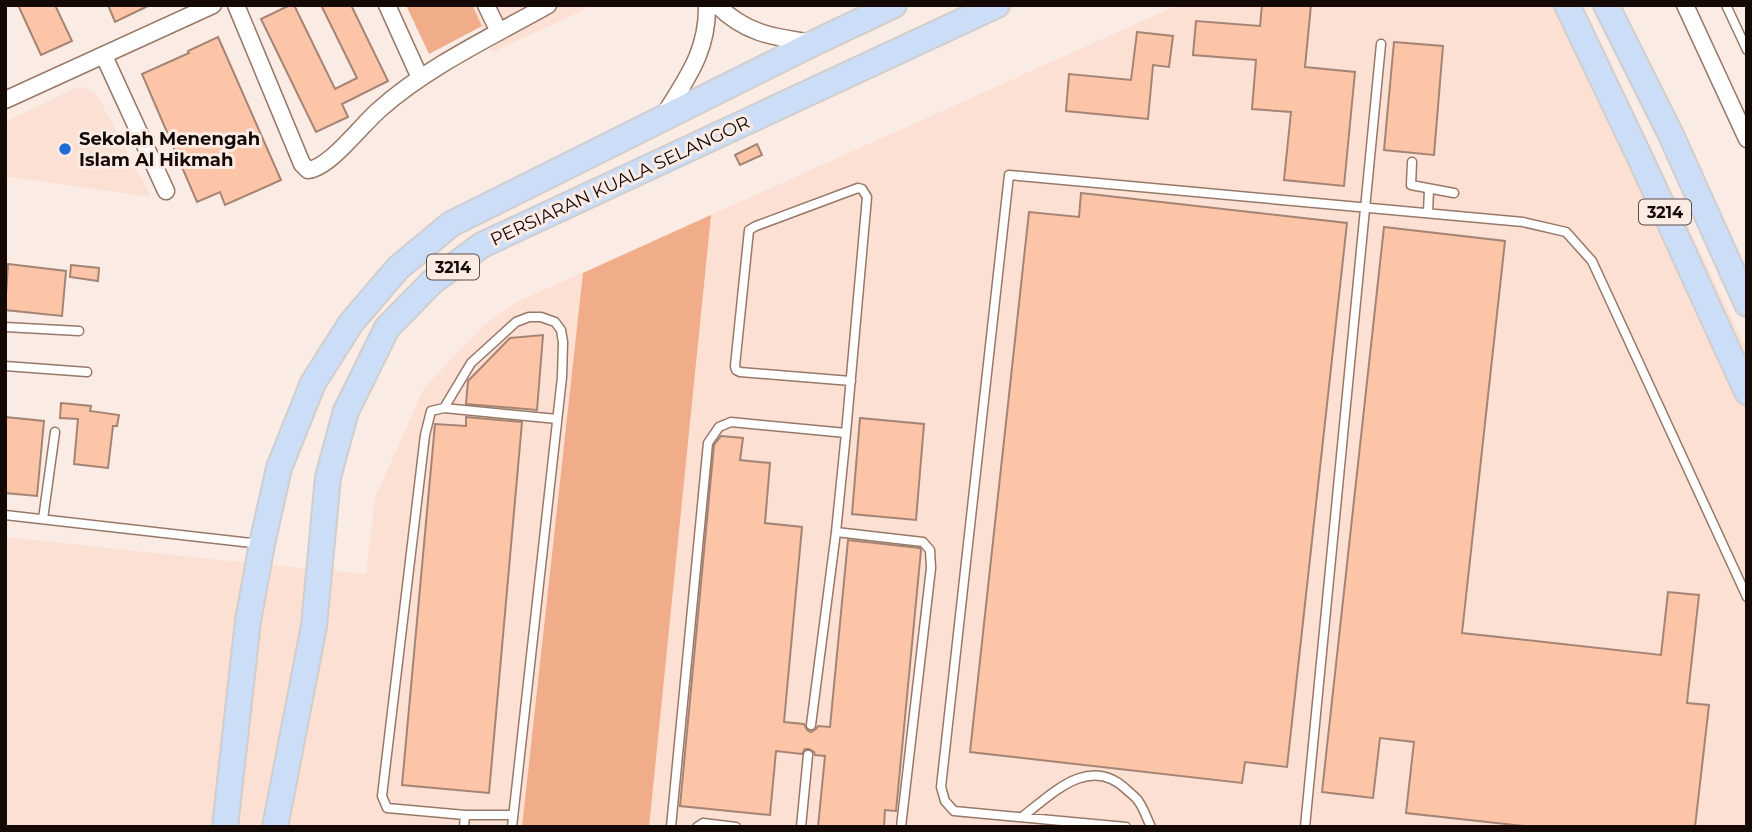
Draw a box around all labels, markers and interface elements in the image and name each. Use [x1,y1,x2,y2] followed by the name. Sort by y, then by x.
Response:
[487,111,753,251] street label: PERSIARAN KUALA SELANGOR
[79,128,260,171] place label: Sekolah Menengah Islam Al Hikmah
[57,141,73,157] marker: Sekolah Menengah Islam Al Hikmah
[1639,200,1691,224] road number: 3214
[427,255,479,280] road number: 3214

